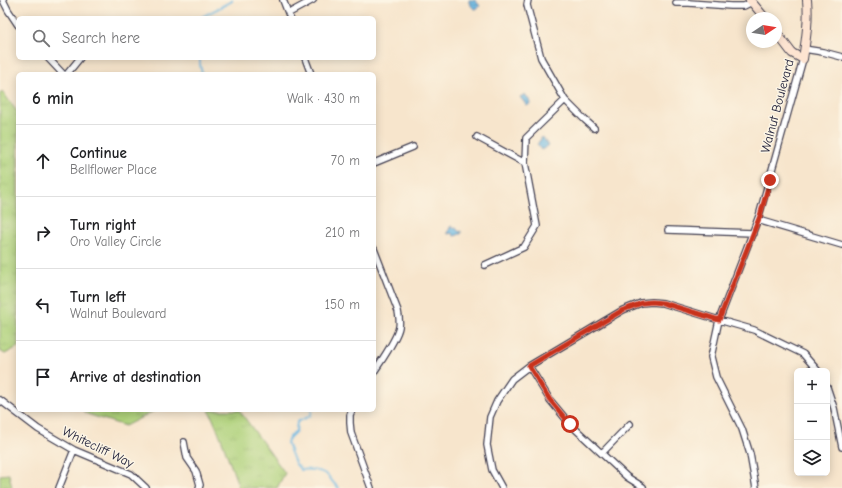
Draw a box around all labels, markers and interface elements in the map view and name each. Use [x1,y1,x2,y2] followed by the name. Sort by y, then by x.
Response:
[746,12,782,48] north arrow
[16,16,376,60] search box
[30,27,52,49] icon: search
[62,29,140,47] text: Search here
[757,58,797,154] street label: Walnut Boulevard
[32,89,74,108] text: 6 min
[287,91,360,106] text: Walk · 430 m
[70,144,127,162] text: Continue
[32,150,54,172] icon: ahead
[331,153,360,168] text: 70 m
[70,162,157,177] text: Bellflower Place
[761,171,779,189] route end
[70,216,136,234] text: Turn right
[32,222,54,244] icon: right
[325,225,360,240] text: 210 m
[70,234,161,249] text: Oro Valley Circle
[70,288,126,306] text: Turn left
[32,294,54,316] icon: left
[325,297,360,312] text: 150 m
[70,306,166,321] text: Walnut Boulevard
[32,366,54,388] icon: arrive
[70,368,201,386] text: Arrive at destination
[794,368,830,476] map controls
[794,368,830,404] button: +
[794,404,830,440] button: −
[561,415,579,433] route start
[60,423,136,471] street label: Whitecliff Way
[794,440,830,476] button: layers

